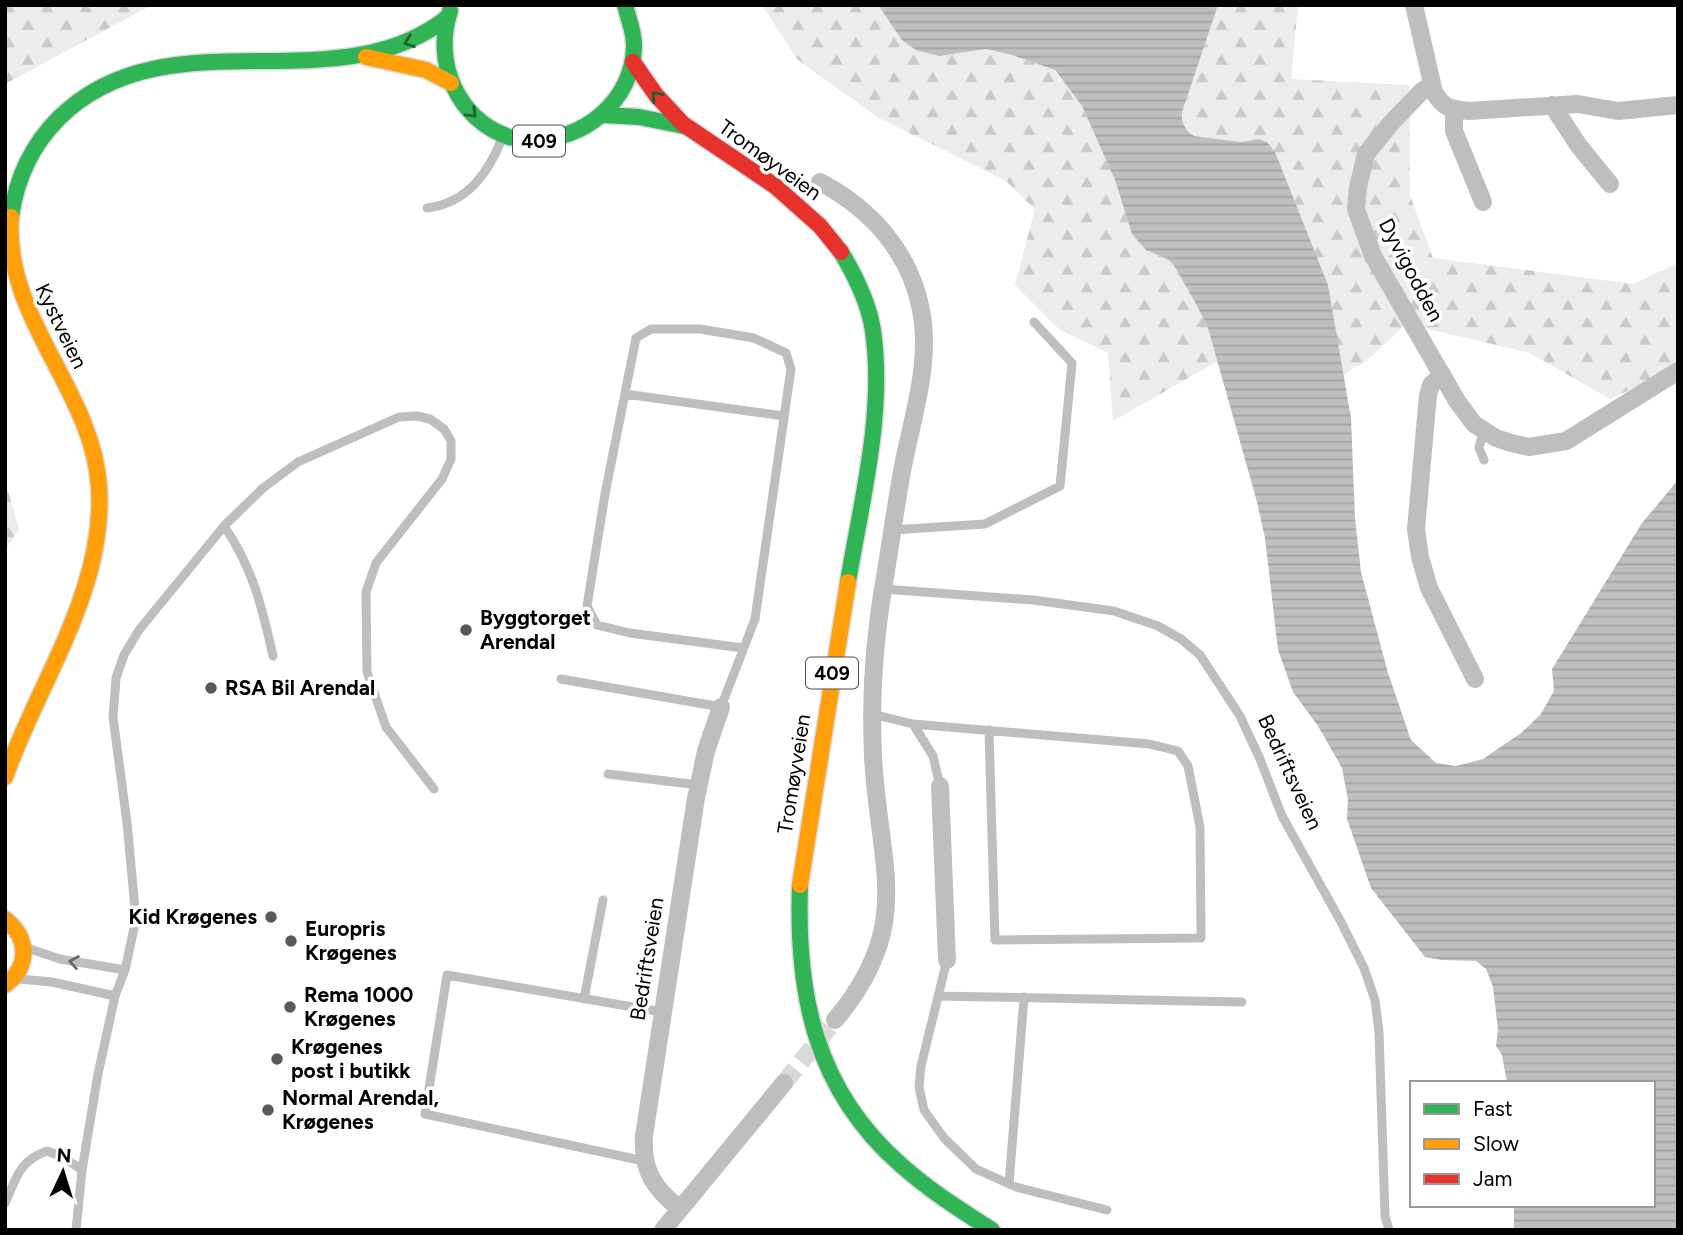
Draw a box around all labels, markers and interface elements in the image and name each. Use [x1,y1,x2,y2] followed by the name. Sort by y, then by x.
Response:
[403,34,415,48] one-way arrow
[652,91,664,104] one-way arrow
[464,105,477,118] one-way arrow
[714,114,827,205] street label: Tromøyveien
[513,125,565,156] road number: 409
[1374,214,1449,326] street label: Dyvigodden
[30,279,93,372] street label: Kystveien
[480,605,591,654] place label: Byggtorget Arendal
[458,622,474,638] marker: Byggtorget Arendal
[806,658,858,688] road number: 409
[225,675,375,700] place label: RSA Bil Arendal
[203,680,219,696] marker: RSA Bil Arendal
[1253,710,1328,833] street label: Bedriftsveien
[772,712,815,836] street label: Tromøyveien
[624,896,669,1022] street label: Bedriftsveien
[128,904,257,929] place label: Kid Krøgenes
[263,909,279,925] marker: Kid Krøgenes
[305,916,397,965] place label: Europris Krøgenes
[283,933,299,949] marker: Europris Krøgenes
[68,955,80,970] one-way arrow
[304,982,413,1031] place label: Rema 1000 Krøgenes
[282,999,298,1015] marker: Rema 1000 Krøgenes
[291,1034,411,1083] place label: Krøgenes post i butikk
[269,1051,285,1067] marker: Krøgenes post i butikk
[1410,1081,1655,1207] legend
[282,1085,439,1134] place label: Normal Arendal, Krøgenes
[1473,1096,1513,1121] text: Fast
[260,1102,276,1118] marker: Normal Arendal, Krøgenes
[1473,1131,1519,1156] text: Slow
[28,1137,98,1207] north arrow
[56,1144,72,1168] text: N
[1473,1166,1512,1191] text: Jam

